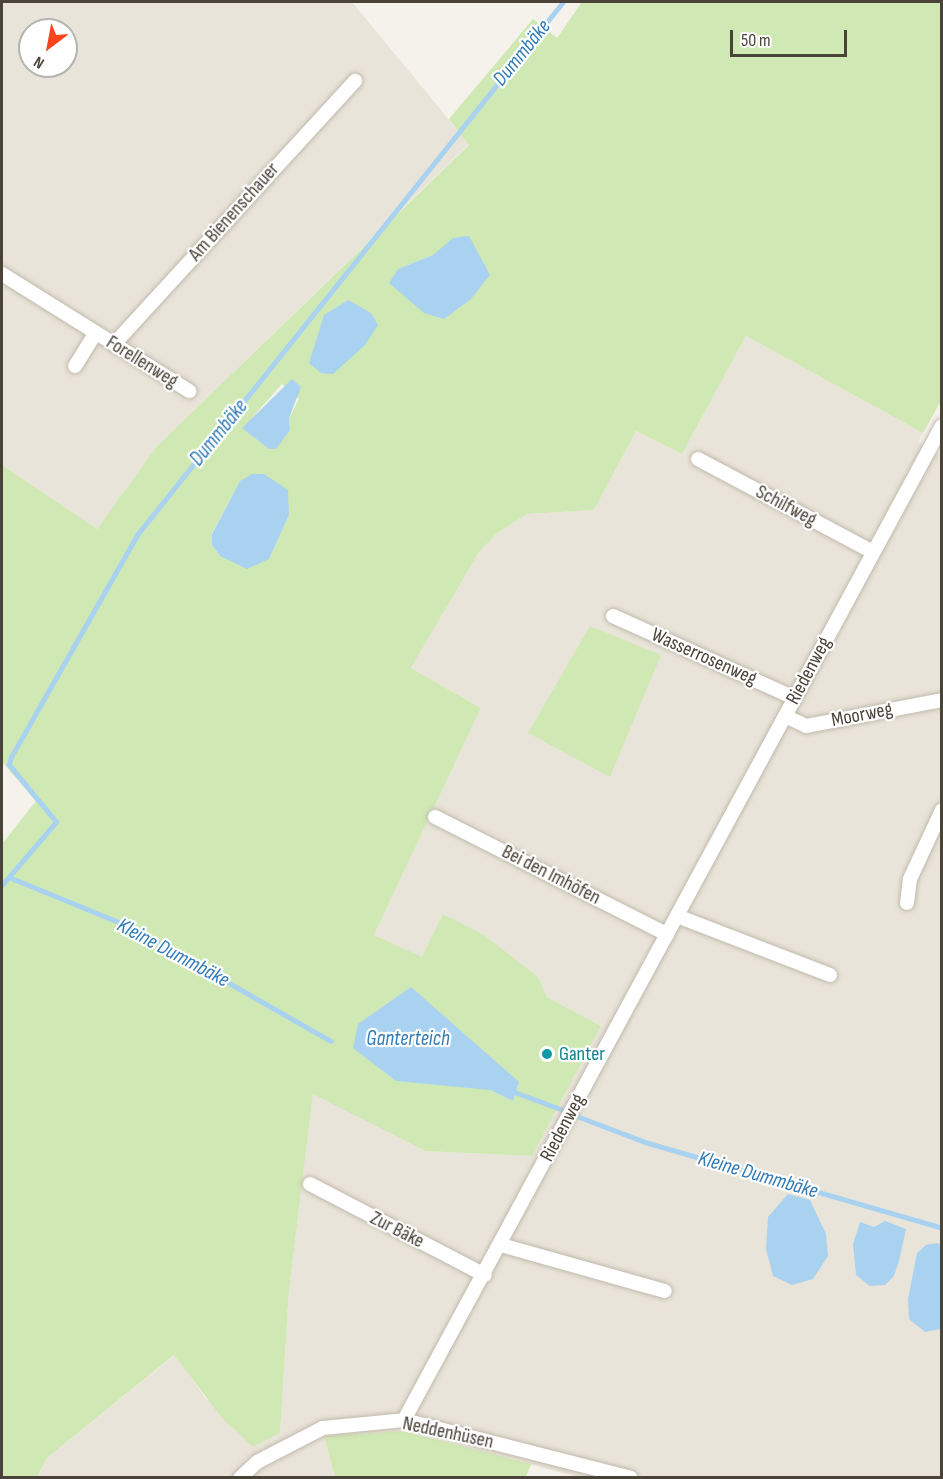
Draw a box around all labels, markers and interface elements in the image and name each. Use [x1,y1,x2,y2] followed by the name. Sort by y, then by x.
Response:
[488,15,556,91] water label: Dummbäke
[18,18,78,78] north arrow
[733,18,850,56] scale bar
[741,30,771,51] text: 50 m
[31,52,48,72] text: N
[183,158,285,266] street label: Am Bienenschauer
[102,331,182,393] street label: Forellenweg
[185,395,253,471] water label: Dummbäke
[751,480,821,532] street label: Schilfweg
[648,623,760,691] street label: Wasserrosenweg
[781,633,837,709] street label: Riedenweg
[829,697,895,733] street label: Moorweg
[498,840,604,910] street label: Bei den Imhöfen
[113,913,233,993] water label: Kleine Dummbäke
[366,1026,450,1052] water label: Ganterteich
[559,1042,605,1066] place label: Ganter
[540,1047,554,1061] marker: Ganter
[535,1090,591,1166] street label: Riedenweg
[695,1146,821,1204] water label: Kleine Dummbäke
[366,1206,428,1254] street label: Zur Bäke
[400,1412,496,1454] street label: Neddenhüsen

